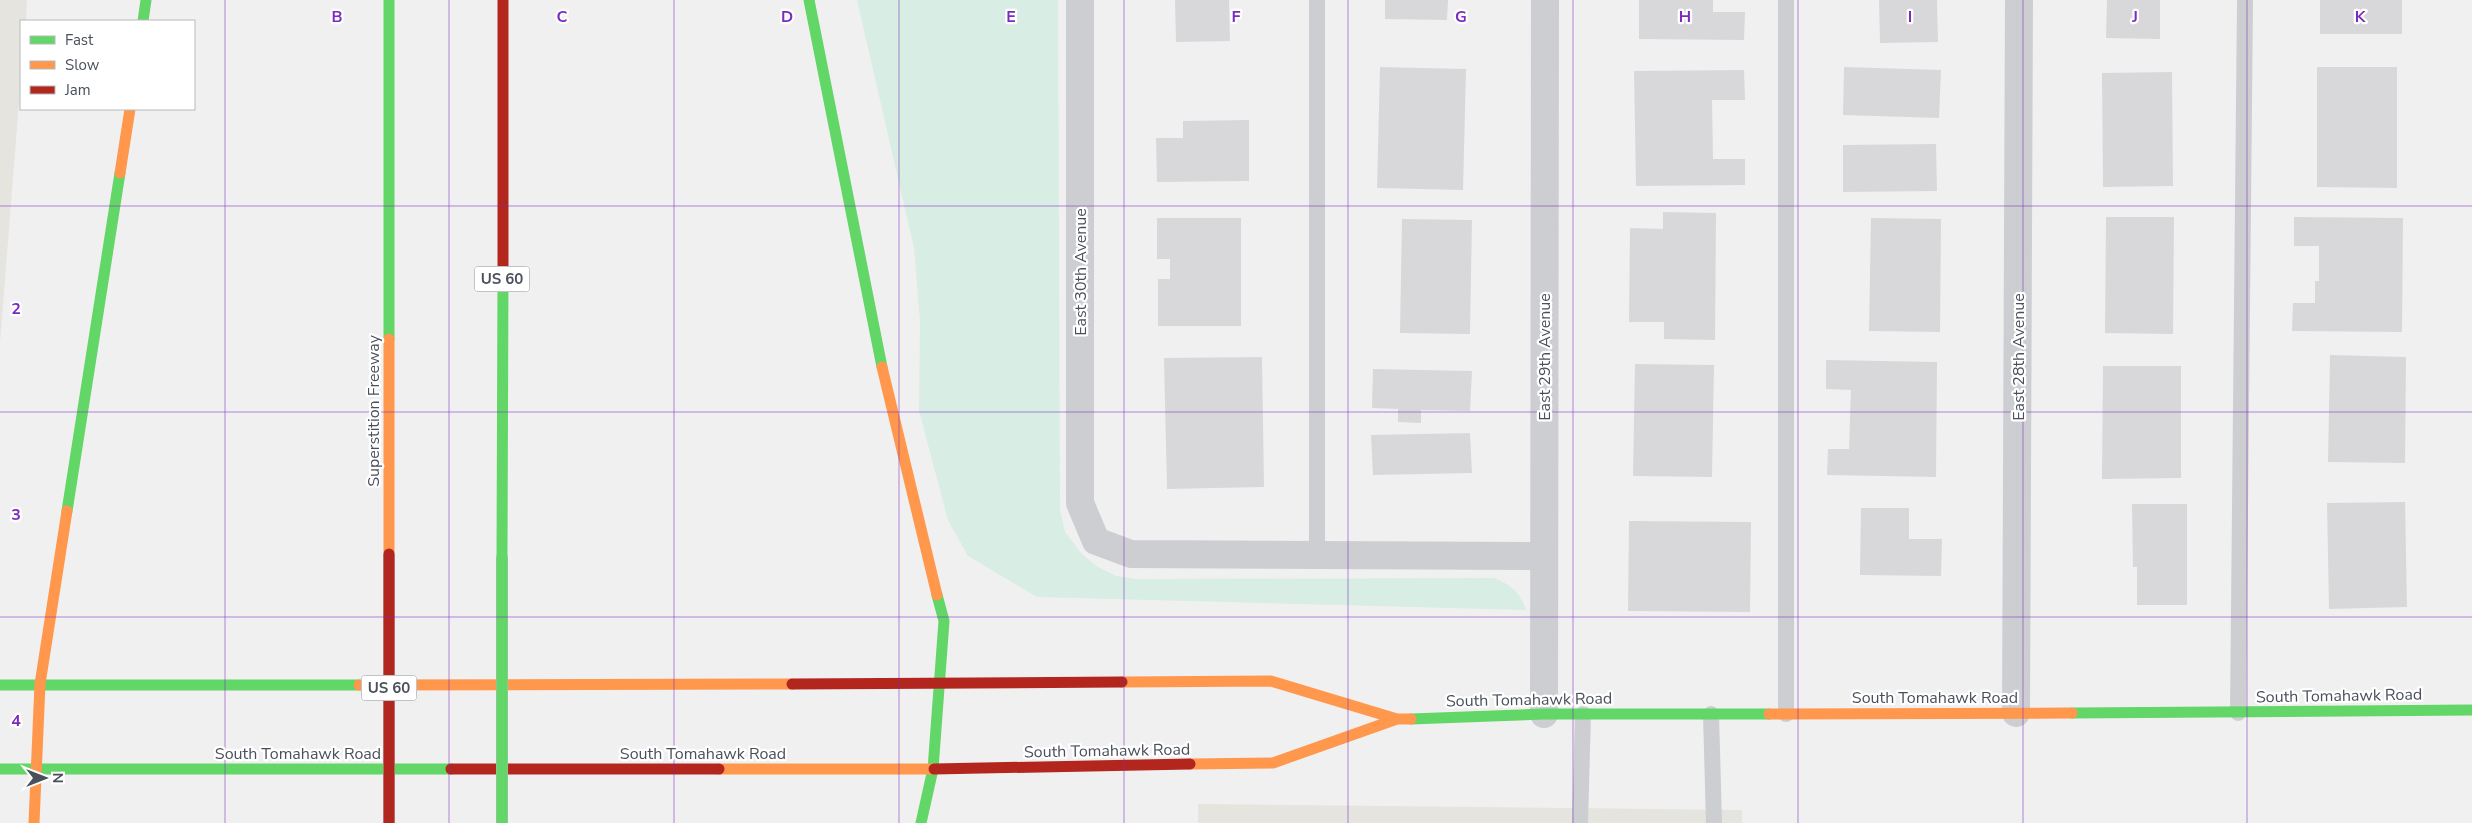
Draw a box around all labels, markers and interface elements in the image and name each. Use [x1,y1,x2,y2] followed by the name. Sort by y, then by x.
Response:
[331,6,343,28] text: B
[557,6,568,28] text: C
[781,6,793,28] text: D
[1006,6,1016,28] text: E
[1232,6,1241,28] text: F
[1455,6,1467,28] text: G
[1679,6,1691,28] text: H
[1908,6,1912,28] text: I
[2131,6,2138,28] text: J
[2355,6,2367,28] text: K
[20,20,195,110] legend
[65,30,94,50] text: Fast
[65,55,100,75] text: Slow
[64,80,91,100] text: Jam
[1070,208,1092,336] street label: East 30th Avenue
[474,266,530,292] road number: US 60
[1534,293,1556,421] street label: East 29th Avenue
[2008,293,2030,421] street label: East 28th Avenue
[11,298,21,320] text: 2
[363,334,385,487] street label: Superstition Freeway
[11,504,21,526] text: 3
[362,676,416,700] road number: US 60
[2256,684,2422,708] street label: South Tomahawk Road
[1852,687,2018,709] street label: South Tomahawk Road
[1446,688,1612,712] street label: South Tomahawk Road
[11,710,21,732] text: 4
[1024,739,1190,763] street label: South Tomahawk Road
[215,743,381,765] street label: South Tomahawk Road
[620,743,786,765] street label: South Tomahawk Road
[20,753,70,803] north arrow
[48,773,67,783] text: N

